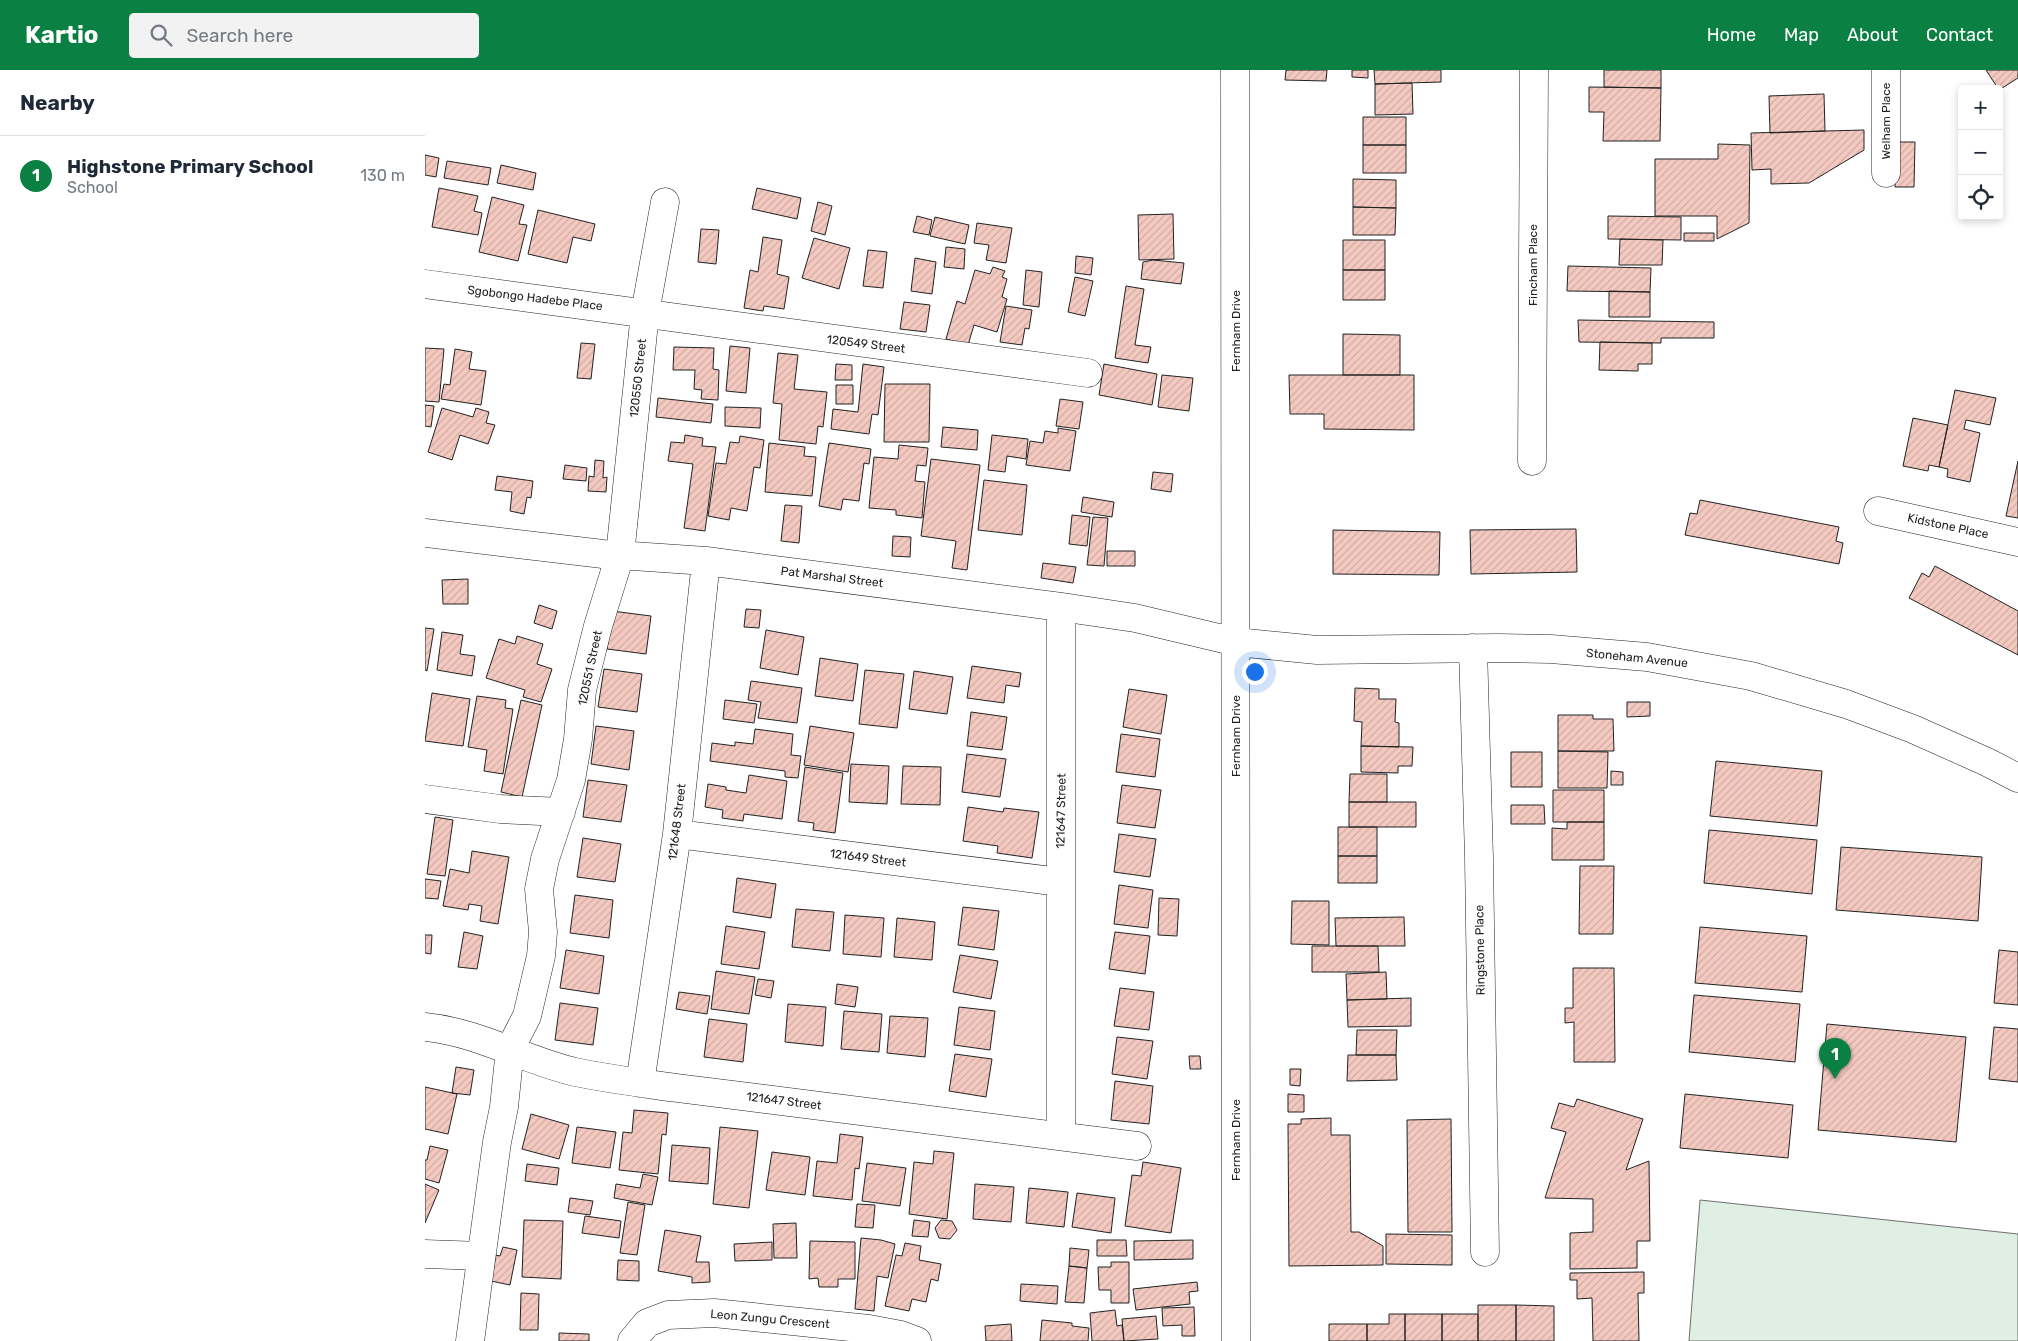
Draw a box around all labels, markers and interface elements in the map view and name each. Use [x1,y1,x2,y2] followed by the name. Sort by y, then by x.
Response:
[129,13,479,58] search box
[25,21,99,49] text: Kartio
[147,21,175,49] icon: search
[187,24,293,47] text: Search here
[1707,24,1756,46] text: Home
[1784,24,1819,46] text: Map
[1847,24,1898,46] text: About
[1926,24,1993,46] text: Contact
[1879,82,1893,160] street label: Welham Place
[1958,85,2003,220] map controls
[1958,85,2003,130] button: +
[20,90,95,115] text: Nearby
[1958,130,2003,175] button: −
[67,155,313,178] text: Highstone Primary School
[32,166,40,185] text: 1
[360,166,405,185] text: 130 m
[1958,175,2003,220] button: locate
[67,178,118,197] text: School
[1526,224,1540,306] street label: Fincham Place
[467,283,604,313] street label: Sgobongo Hadebe Place
[1229,290,1243,372] street label: Fernham Drive
[826,332,906,356] street label: 120549 Street
[627,338,649,418] street label: 120550 Street
[1906,511,1990,541] street label: Kidstone Place
[780,564,884,590] street label: Pat Marshal Street
[575,629,605,707] street label: 120551 Street
[1585,646,1689,670] street label: Stoneham Avenue
[1242,659,1268,685] your location
[1229,695,1243,777] street label: Fernham Drive
[1053,773,1069,849] street label: 121647 Street
[665,783,689,861] street label: 121648 Street
[829,846,907,870] street label: 121649 Street
[1472,904,1488,995] street label: Ringstone Place
[1819,1038,1851,1079] pin: 1
[746,1089,823,1113] street label: 121647 Street
[1229,1099,1243,1181] street label: Fernham Drive
[710,1307,831,1331] street label: Leon Zungu Crescent

